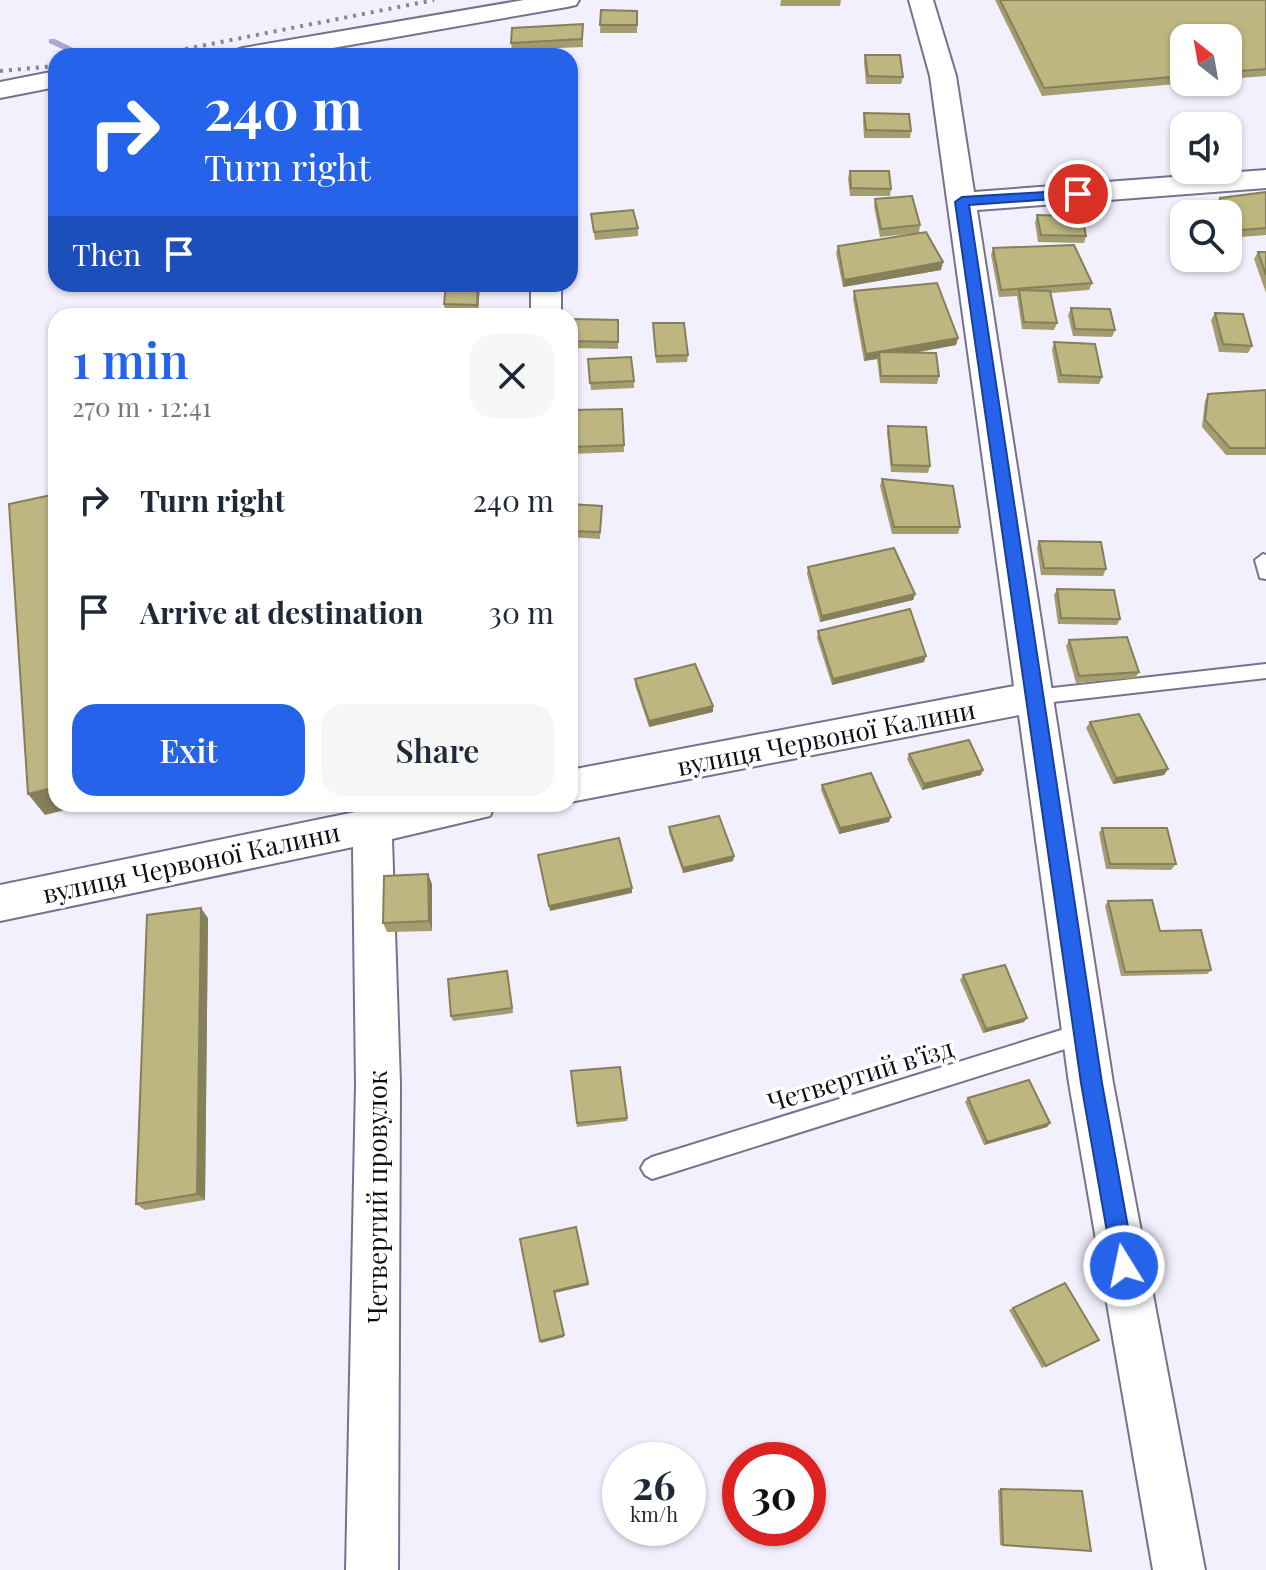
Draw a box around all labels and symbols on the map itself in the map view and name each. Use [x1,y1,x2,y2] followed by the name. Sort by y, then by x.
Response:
[1170,24,1242,96] north arrow
[1044,160,1112,228] pin
[674,691,978,783] street label: вулиця Червоної Калини
[39,813,343,911] street label: вулиця Червоної Калини
[763,1029,958,1119] street label: Четвертий в'їзд
[359,1070,394,1324] street label: Четвертий провулок
[1082,1224,1166,1308] position arrow
[722,1442,826,1546] speed limit sign: 30

